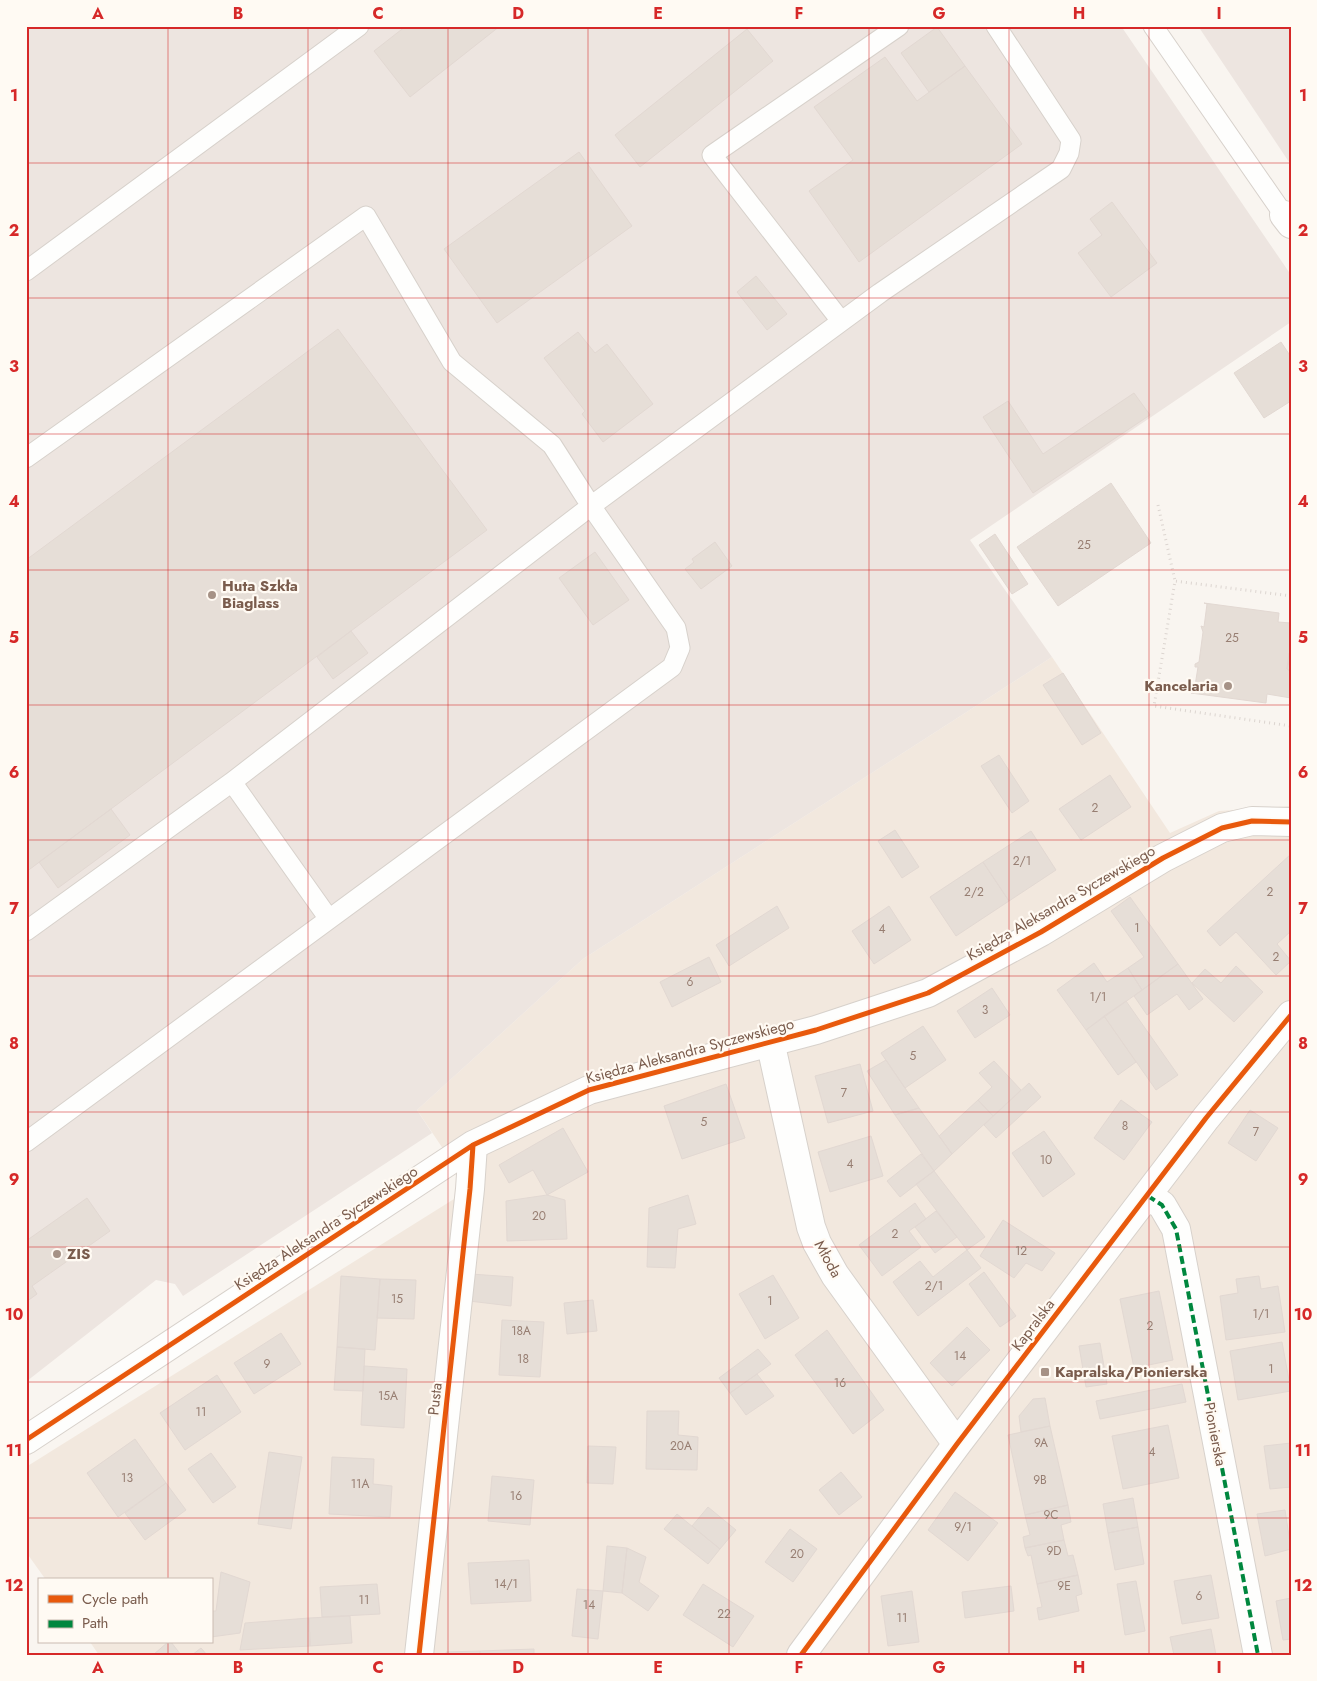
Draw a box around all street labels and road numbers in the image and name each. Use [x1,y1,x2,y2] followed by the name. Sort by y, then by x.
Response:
[963,840,1159,966] street label: Księdza Aleksandra Syczewskiego
[583,1013,797,1089] street label: Księdza Aleksandra Syczewskiego
[230,1160,422,1296] street label: Księdza Aleksandra Syczewskiego
[809,1236,847,1282] street label: Młoda
[1006,1294,1060,1356] street label: Kapralska
[422,1382,448,1416] street label: Pusta
[1198,1400,1232,1468] street label: Pionierska

